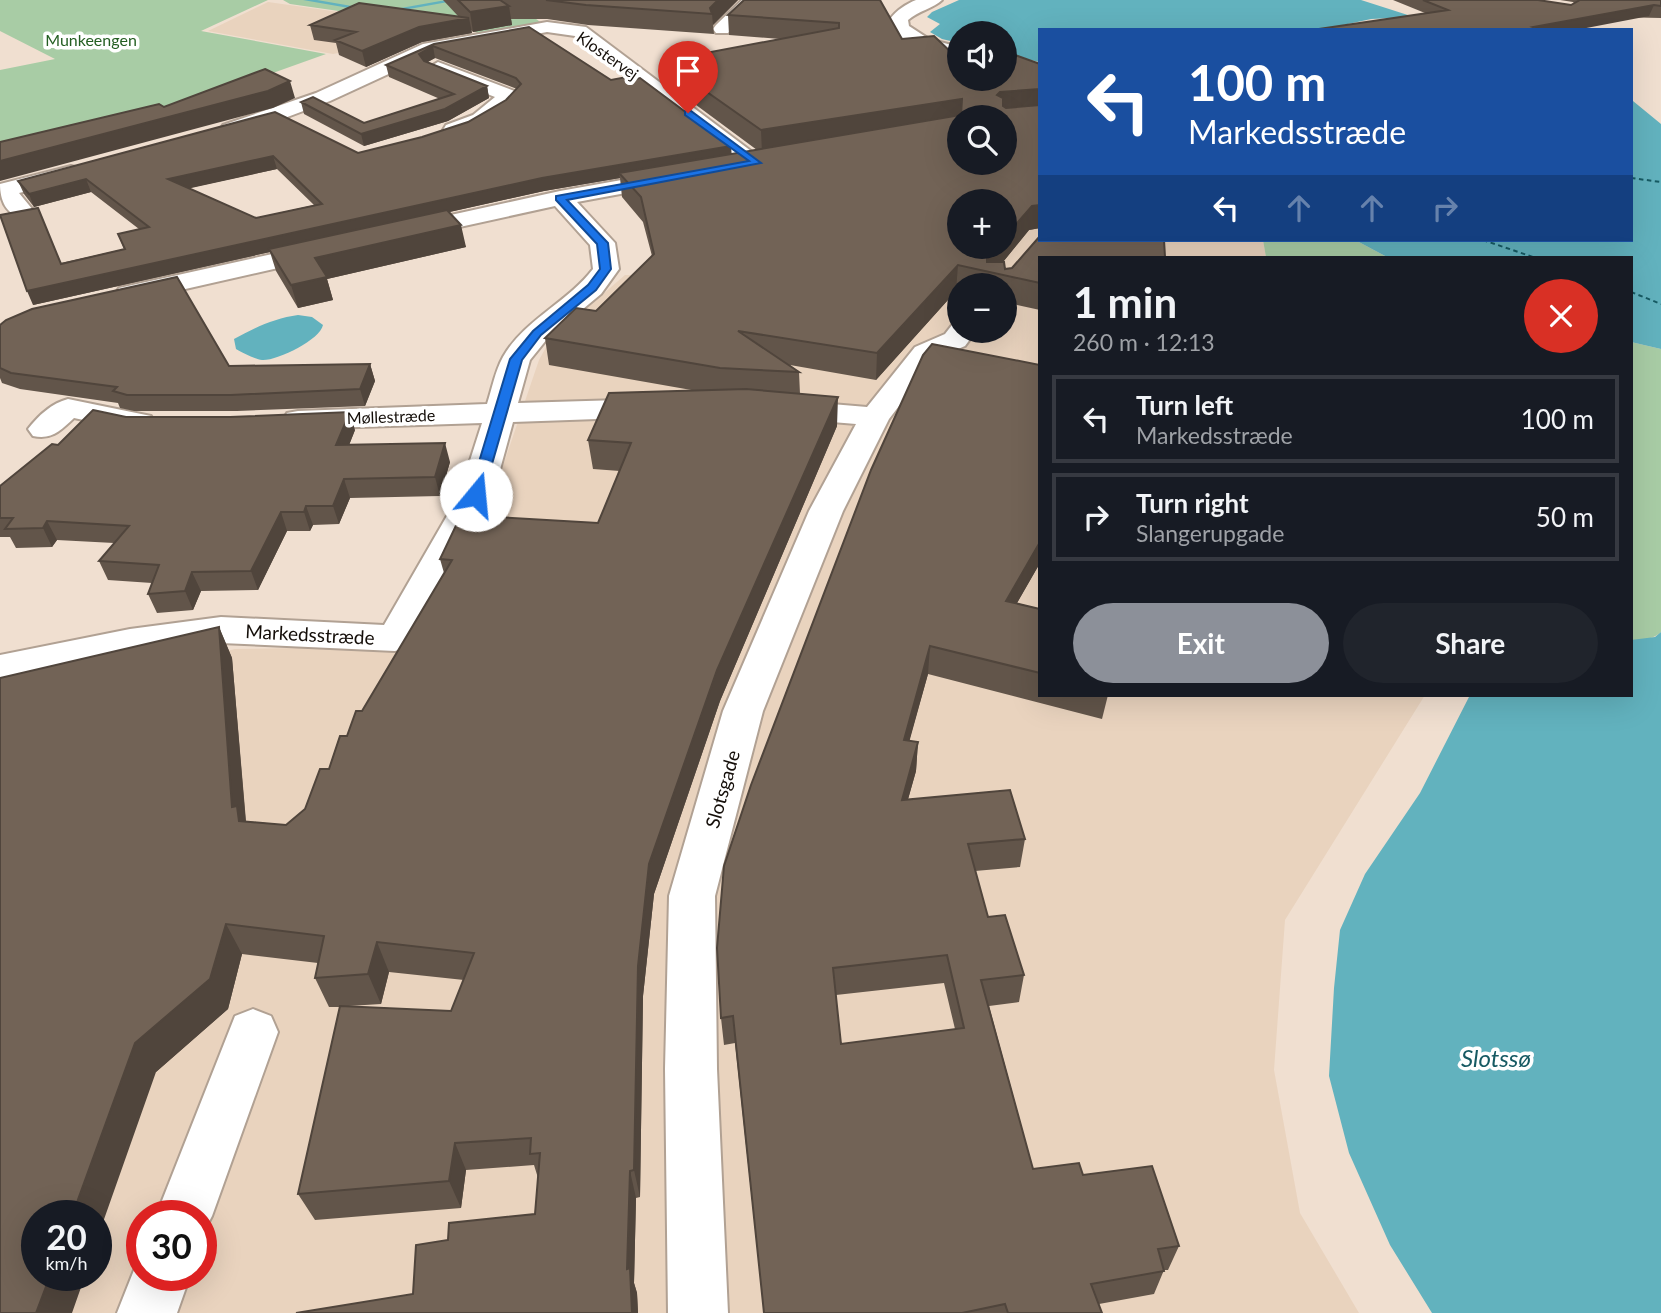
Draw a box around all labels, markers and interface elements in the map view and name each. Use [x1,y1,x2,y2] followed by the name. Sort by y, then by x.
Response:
[947,21,1017,343] map controls
[947,21,1017,91] button: sound
[574,27,642,83] street label: Klostervej
[45,30,137,49] park label: Munkeengen
[658,41,718,113] pin
[669,52,707,90] icon: arrive
[1188,53,1326,111] text: 100 m
[1073,56,1164,147] icon: left
[947,105,1017,175] button: search
[1188,112,1406,151] text: Markedsstræde
[947,189,1017,259] button: +
[1207,189,1245,227] icon: left
[1280,189,1318,227] icon: ahead
[1353,189,1391,227] icon: ahead
[1426,189,1464,227] icon: right
[947,273,1017,343] button: −
[1073,277,1177,327] text: 1 min
[1524,279,1598,353] button: close
[1073,328,1215,356] text: 260 m · 12:13
[1136,389,1233,421] text: Turn left
[1077,400,1115,438] icon: left
[1521,403,1594,435] text: 100 m
[347,405,435,427] street label: Møllestræde
[1136,421,1293,449] text: Markedsstræde
[439,458,513,532] position arrow
[1136,487,1249,519] text: Turn right
[1077,498,1115,536] icon: right
[1536,501,1594,533] text: 50 m
[1136,519,1284,547] text: Slangerupgade
[1073,603,1329,683] button: Exit
[1343,603,1598,683] button: Share
[245,619,375,649] street label: Markedsstræde
[700,747,744,831] street label: Slotsgade
[1461,1043,1531,1072] water label: Slotssø
[126,1200,217,1291] speed limit sign: 30
[46,1215,87,1257] text: 20
[45,1252,88,1274] text: km/h

